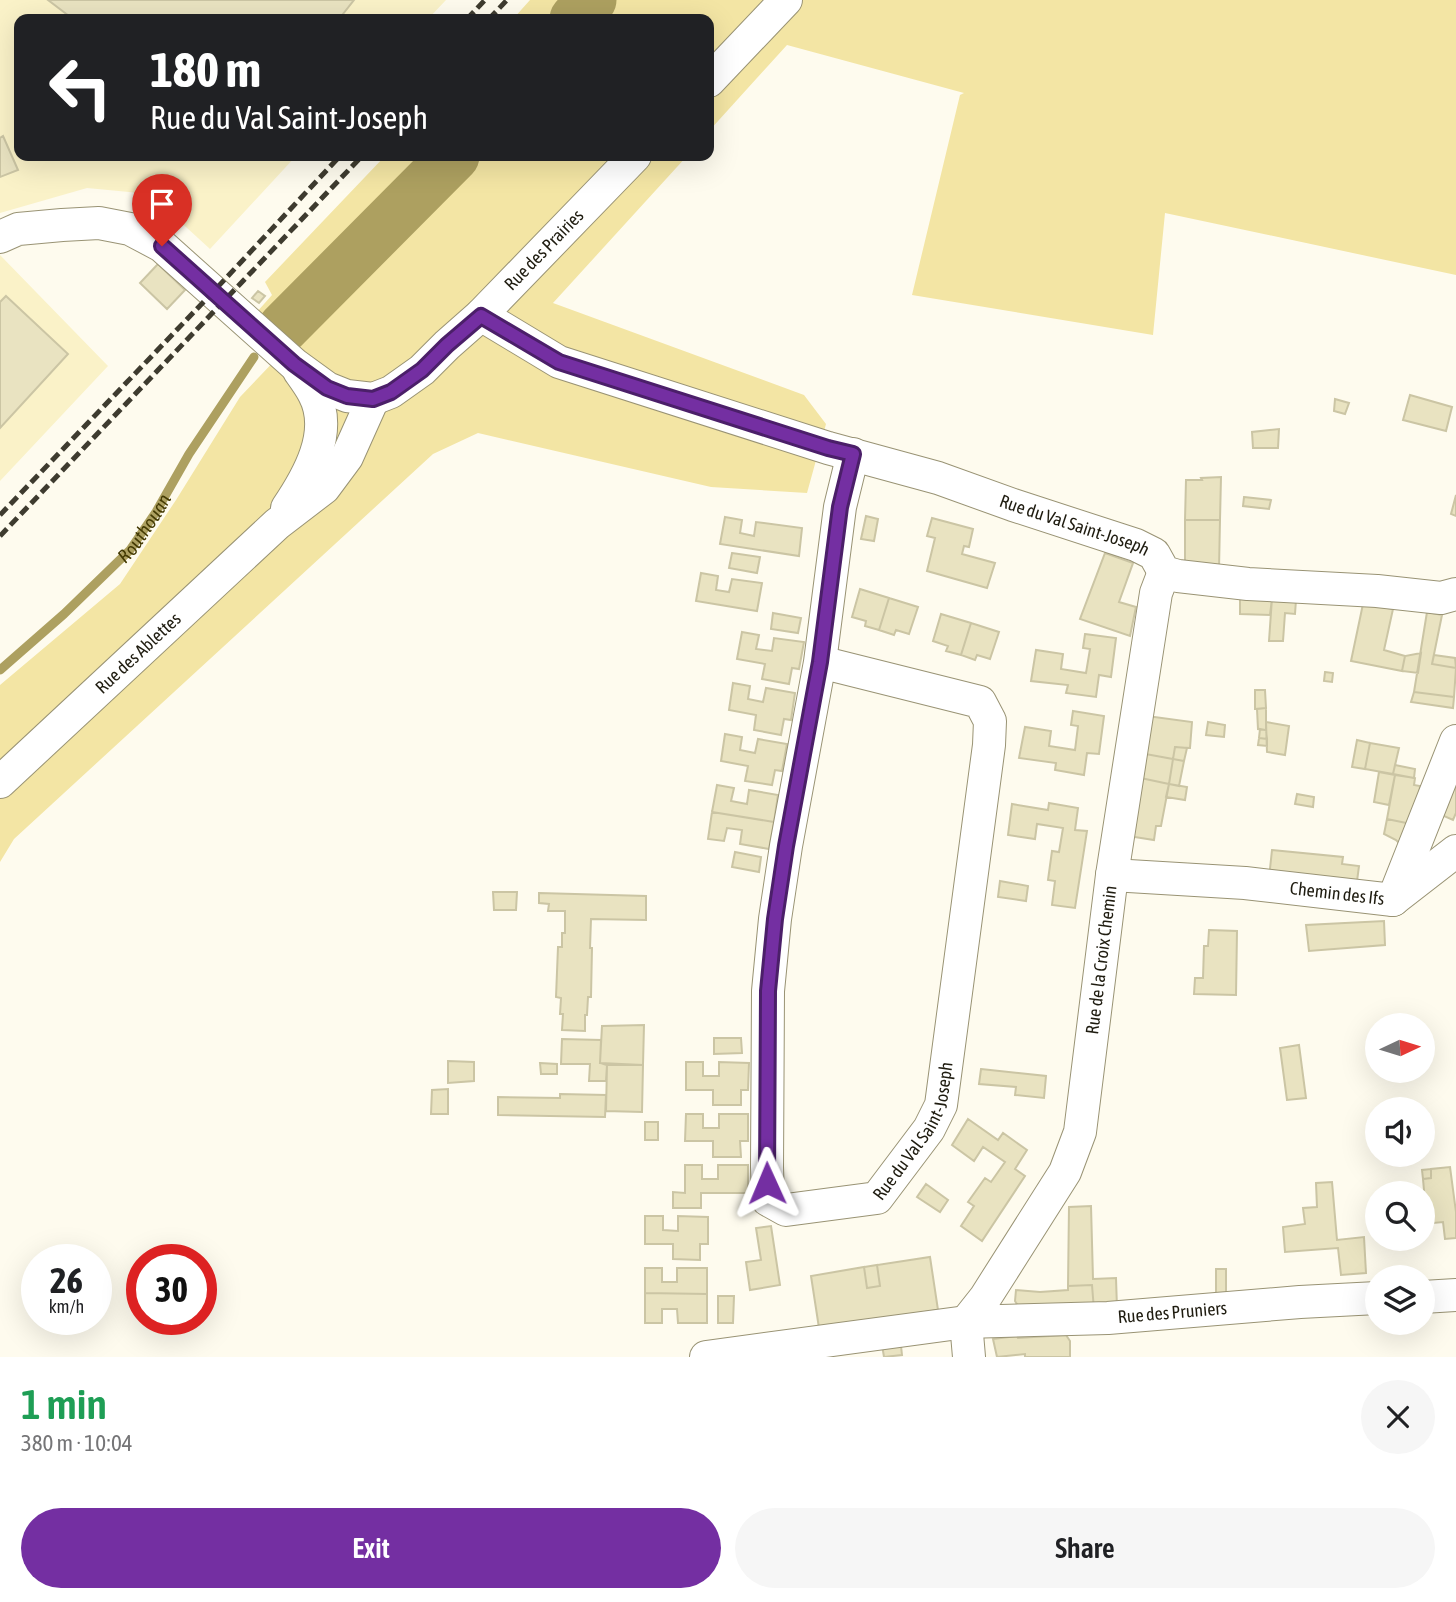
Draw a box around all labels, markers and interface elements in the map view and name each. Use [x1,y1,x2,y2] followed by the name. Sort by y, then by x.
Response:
[150,41,261,97] text: 180 m
[35,42,126,133] icon: left
[150,99,428,136] text: Rue du Val Saint-Joseph
[132,174,192,246] pin
[143,185,181,223] icon: arrive
[500,205,588,294] street label: Rue des Prairies
[113,490,175,567] water label: Routhouan
[997,490,1153,560] street label: Rue du Val Saint-Joseph
[91,608,185,698] street label: Rue des Ablettes
[1289,877,1386,909] street label: Chemin des Ifs
[1081,884,1121,1035] street label: Rue de la Croix Chemin
[1365,1013,1435,1083] north arrow
[1365,1013,1435,1335] map controls
[868,1061,957,1204] street label: Rue du Val Saint-Joseph
[1365,1097,1435,1167] button: sound
[730,1146,804,1220] position arrow
[1365,1181,1435,1251] button: search
[126,1244,217,1335] speed limit sign: 30
[50,1260,83,1300] text: 26
[1365,1265,1435,1335] button: layers
[49,1296,84,1317] text: km/h
[1117,1297,1228,1327] street label: Rue des Pruniers
[21,1380,107,1428] text: 1 min
[1361,1380,1435,1454] button: close
[21,1430,133,1456] text: 380 m · 10:04
[21,1508,721,1588] button: Exit
[735,1508,1435,1588] button: Share

